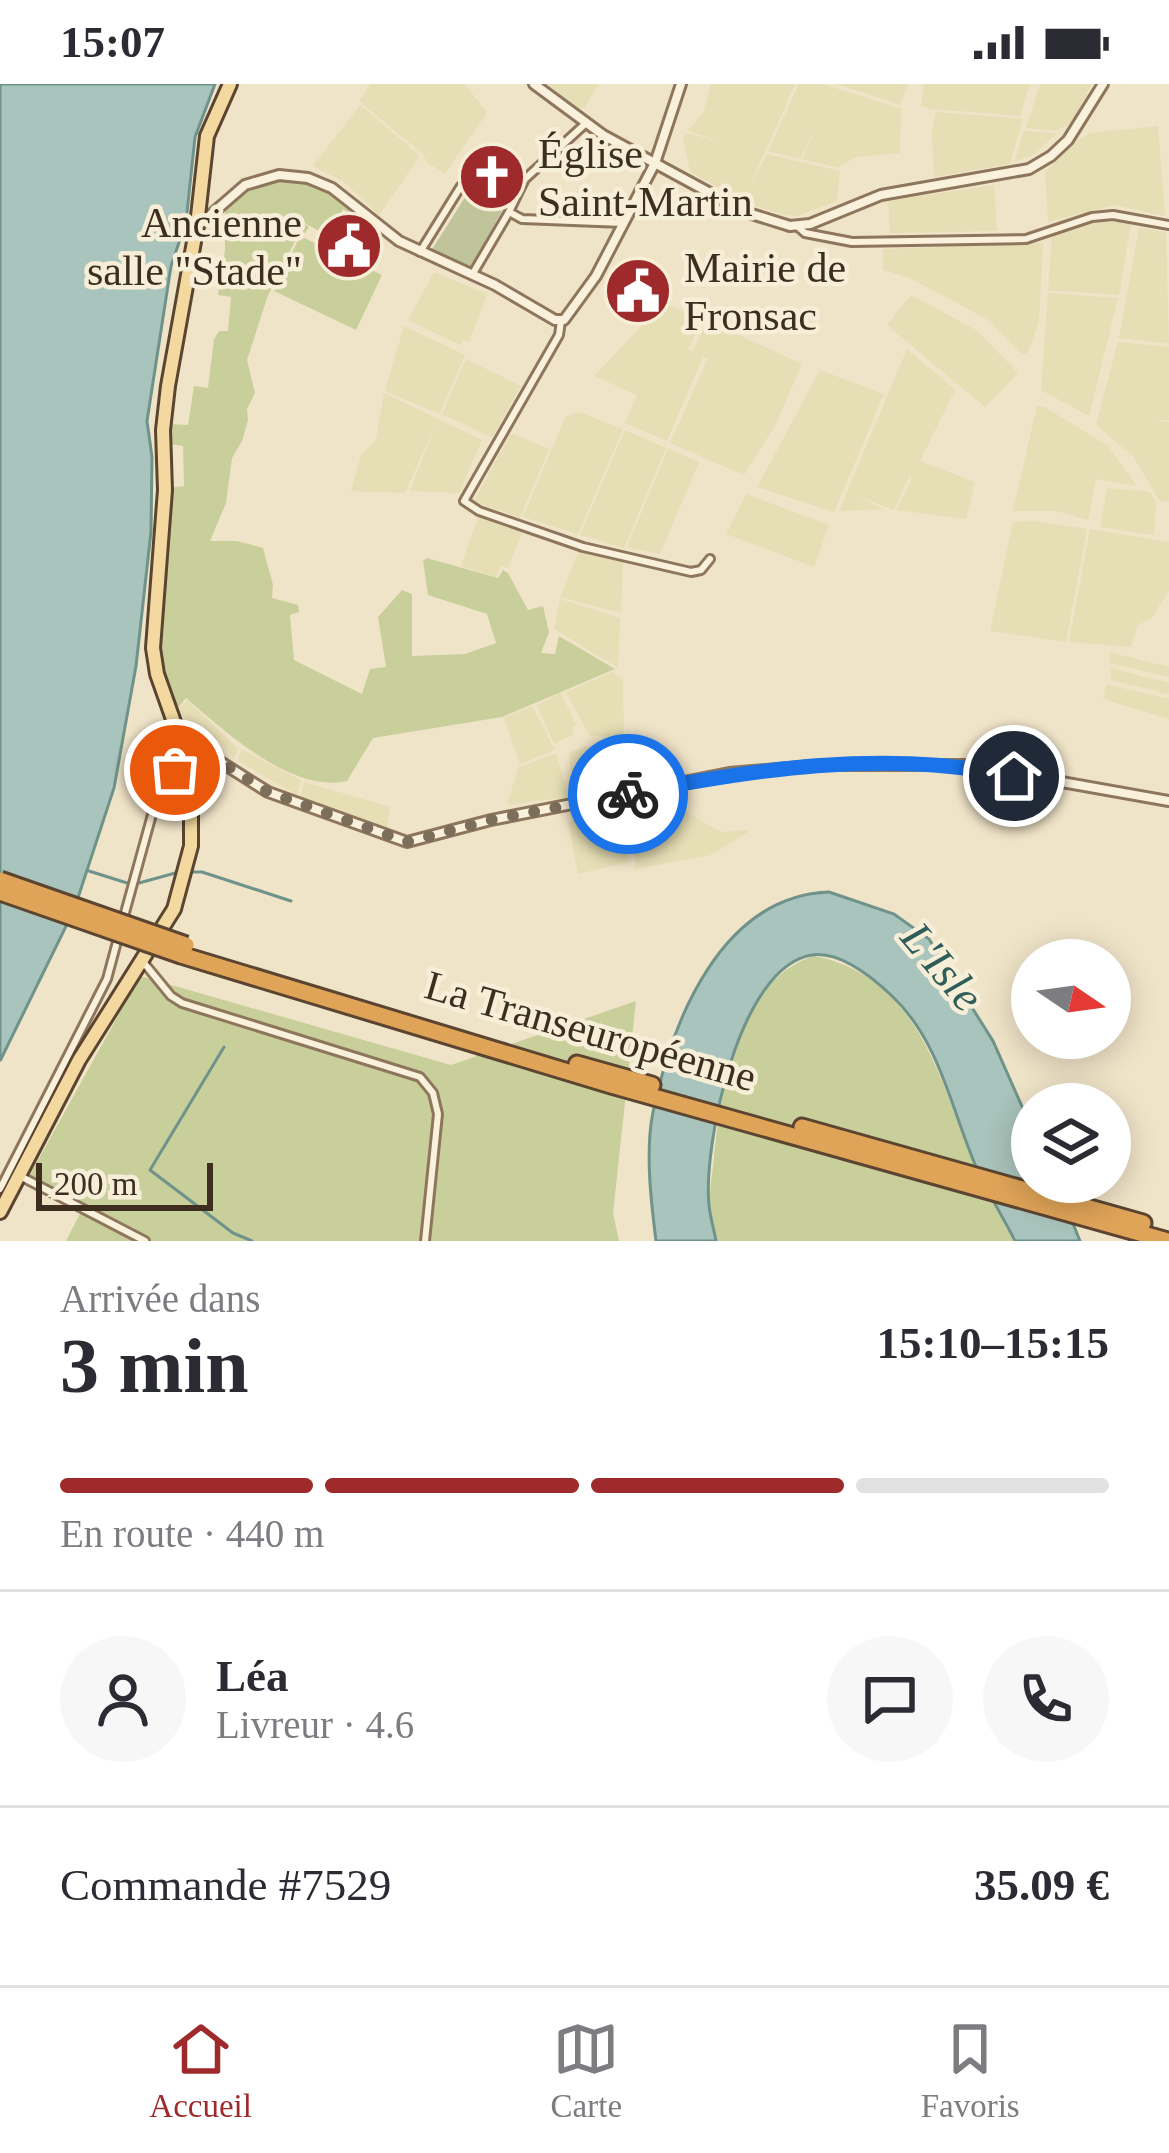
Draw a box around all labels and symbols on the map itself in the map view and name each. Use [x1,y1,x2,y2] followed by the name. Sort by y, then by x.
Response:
[538,131,753,225] place label: Église Saint-Martin
[457,142,527,212] church icon: Église Saint-Martin
[87,200,302,294] place label: Ancienne salle "Stade"
[314,211,384,281] public building icon: Ancienne salle "Stade"
[684,245,846,339] place label: Mairie de Fronsac
[603,256,673,326] public building icon: Mairie de Fronsac
[124,719,226,821] pin
[963,725,1065,827] pin
[568,734,688,854] courier
[890,912,993,1021] water label: L'Isle
[1011,939,1131,1059] north arrow
[420,962,761,1100] street label: La Transeuropéenne
[36,1157,213,1210] scale bar

